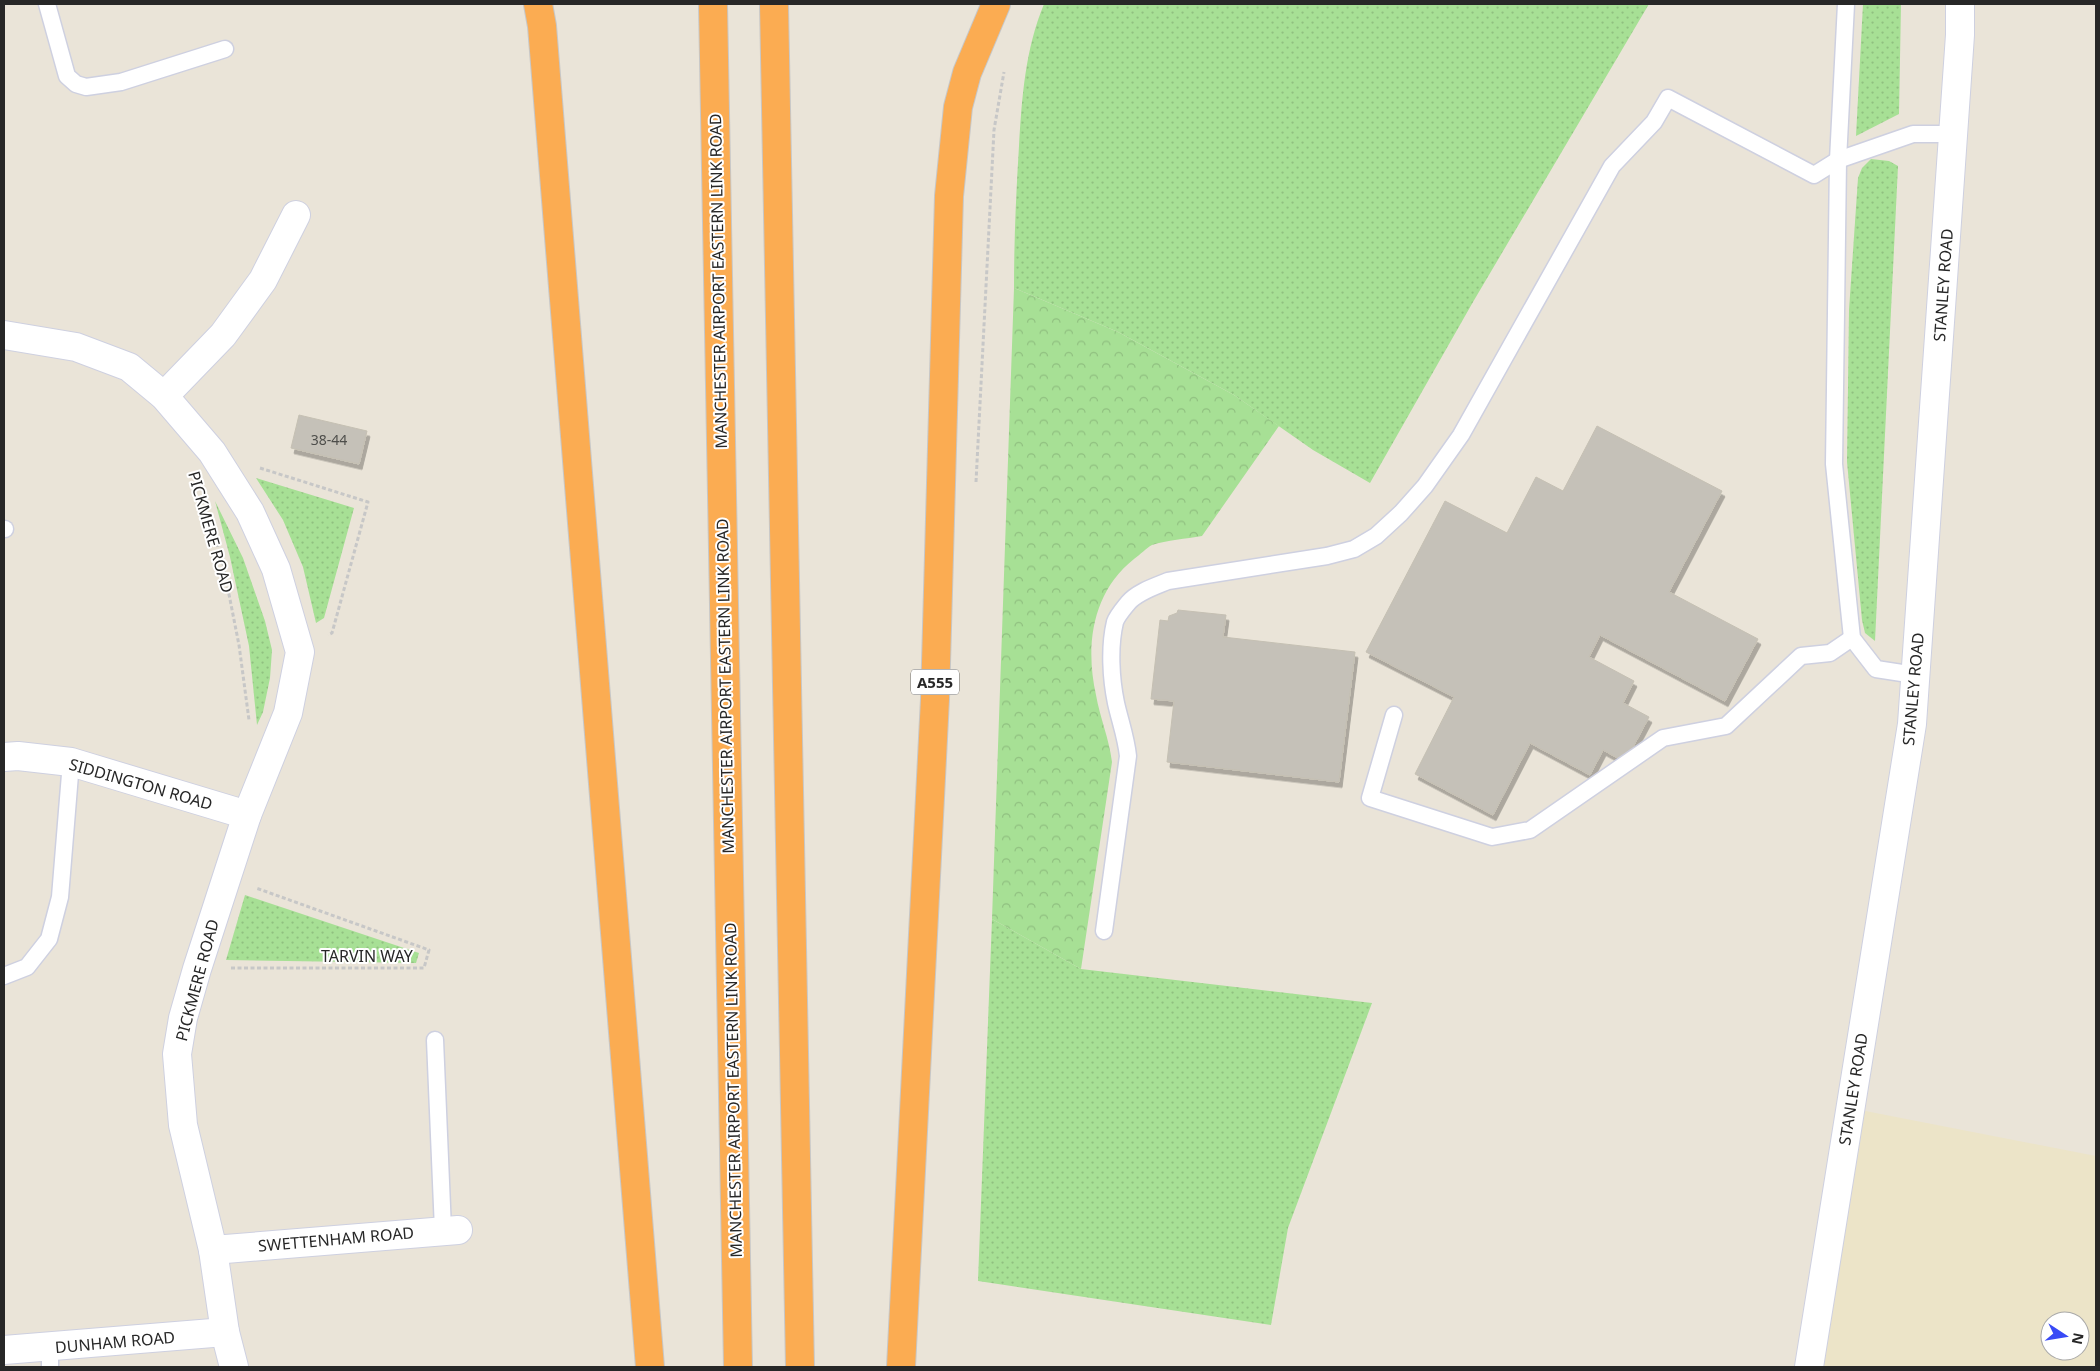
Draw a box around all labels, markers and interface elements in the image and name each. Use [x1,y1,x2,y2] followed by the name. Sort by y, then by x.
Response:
[704,113,732,449] street label: MANCHESTER AIRPORT EASTERN LINK ROAD
[1928,228,1958,342] street label: STANLEY ROAD
[311,430,347,449] house number: 38-44
[183,469,239,595] street label: PICKMERE ROAD
[711,518,739,854] street label: MANCHESTER AIRPORT EASTERN LINK ROAD
[1897,632,1929,746] street label: STANLEY ROAD
[911,670,959,694] road number: A555
[67,753,215,815] street label: SIDDINGTON ROAD
[170,917,224,1043] street label: PICKMERE ROAD
[719,922,747,1258] street label: MANCHESTER AIRPORT EASTERN LINK ROAD
[321,945,414,967] street label: TARVIN WAY
[1833,1031,1873,1147] street label: STANLEY ROAD
[257,1221,415,1257] street label: SWETTENHAM ROAD
[2040,1311,2090,1361] north arrow
[54,1326,176,1358] street label: DUNHAM ROAD
[2068,1331,2089,1346] text: N

